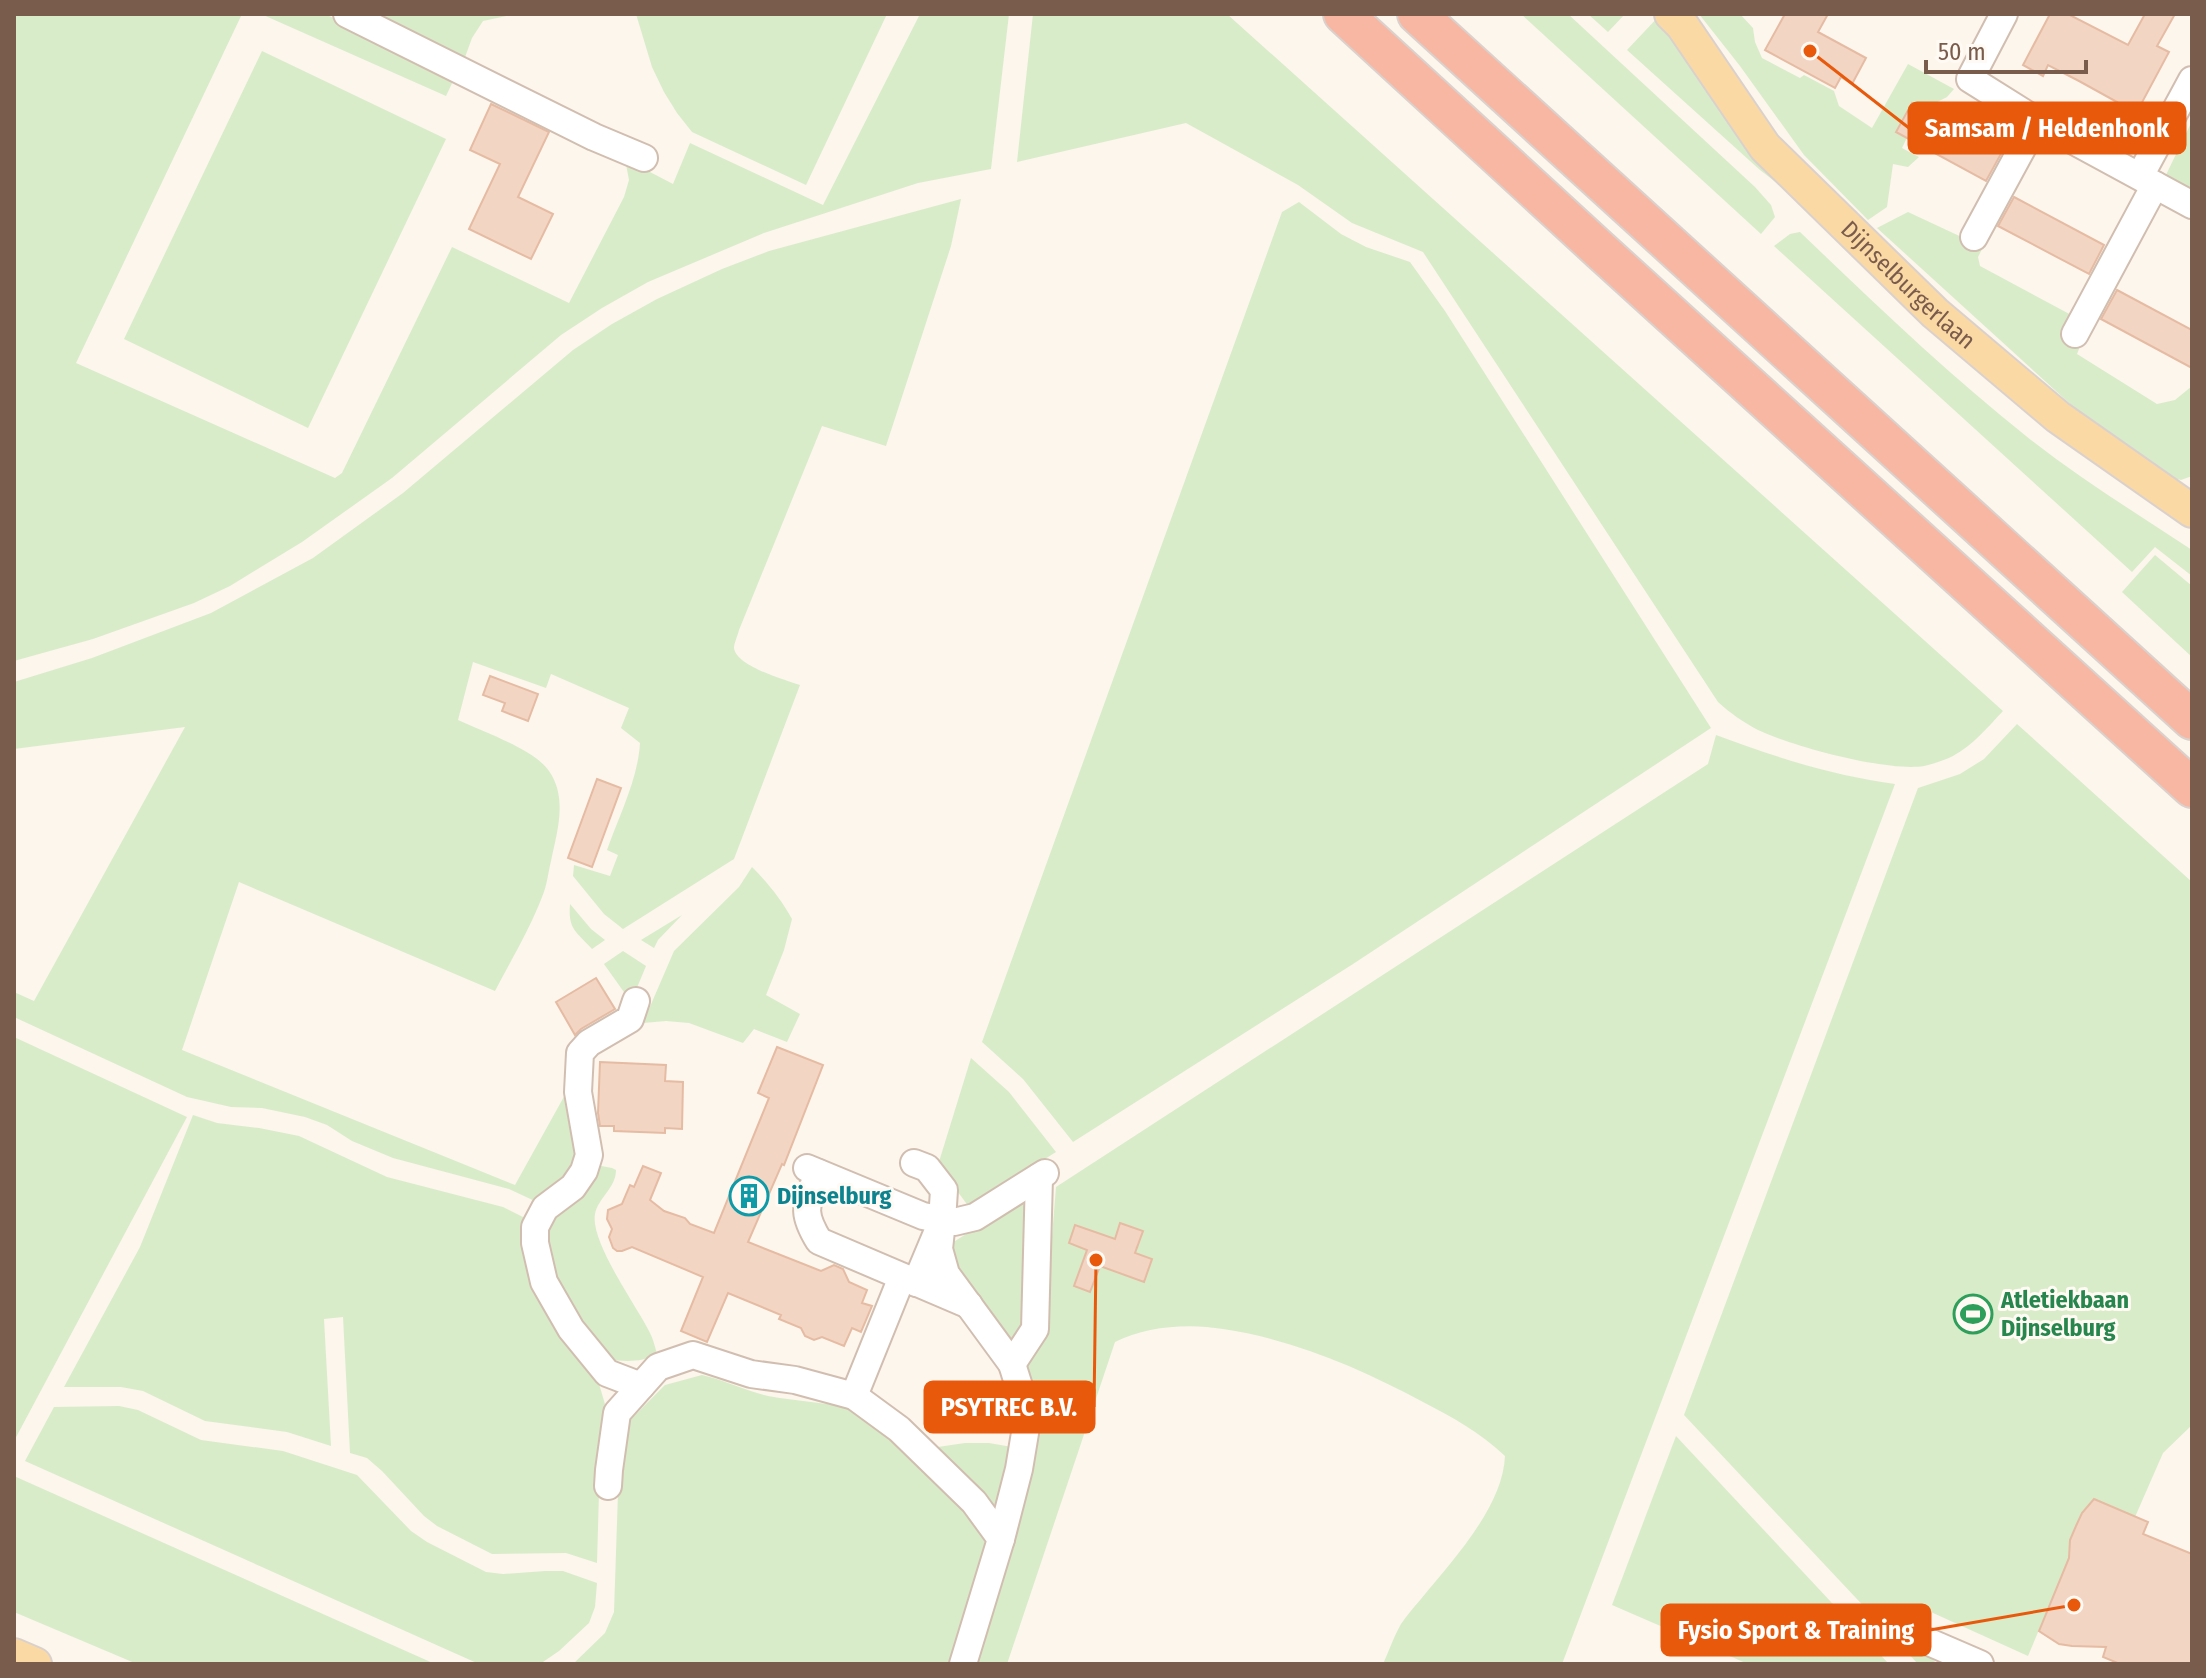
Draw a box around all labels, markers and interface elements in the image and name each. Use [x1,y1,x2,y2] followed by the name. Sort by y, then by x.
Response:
[1926,24,2086,74] scale bar
[1938,38,1986,66] text: 50 m
[1909,103,2185,153] callout: Samsam / Heldenhonk
[1925,113,2170,144] text: Samsam / Heldenhonk
[1835,215,1981,355] street label: Dijnselburgerlaan
[728,1175,770,1217] building icon: Dijnselburg
[777,1182,892,1210] place label: Dijnselburg
[2000,1286,2129,1342] place label: Atletiekbaan Dijnselburg
[1952,1293,1994,1335] sports icon: Atletiekbaan Dijnselburg
[925,1382,1094,1432] callout: PSYTREC B.V.
[941,1392,1077,1423] text: PSYTREC B.V.
[1662,1605,1930,1655] callout: Fysio Sport & Training
[1678,1615,1914,1646] text: Fysio Sport & Training

